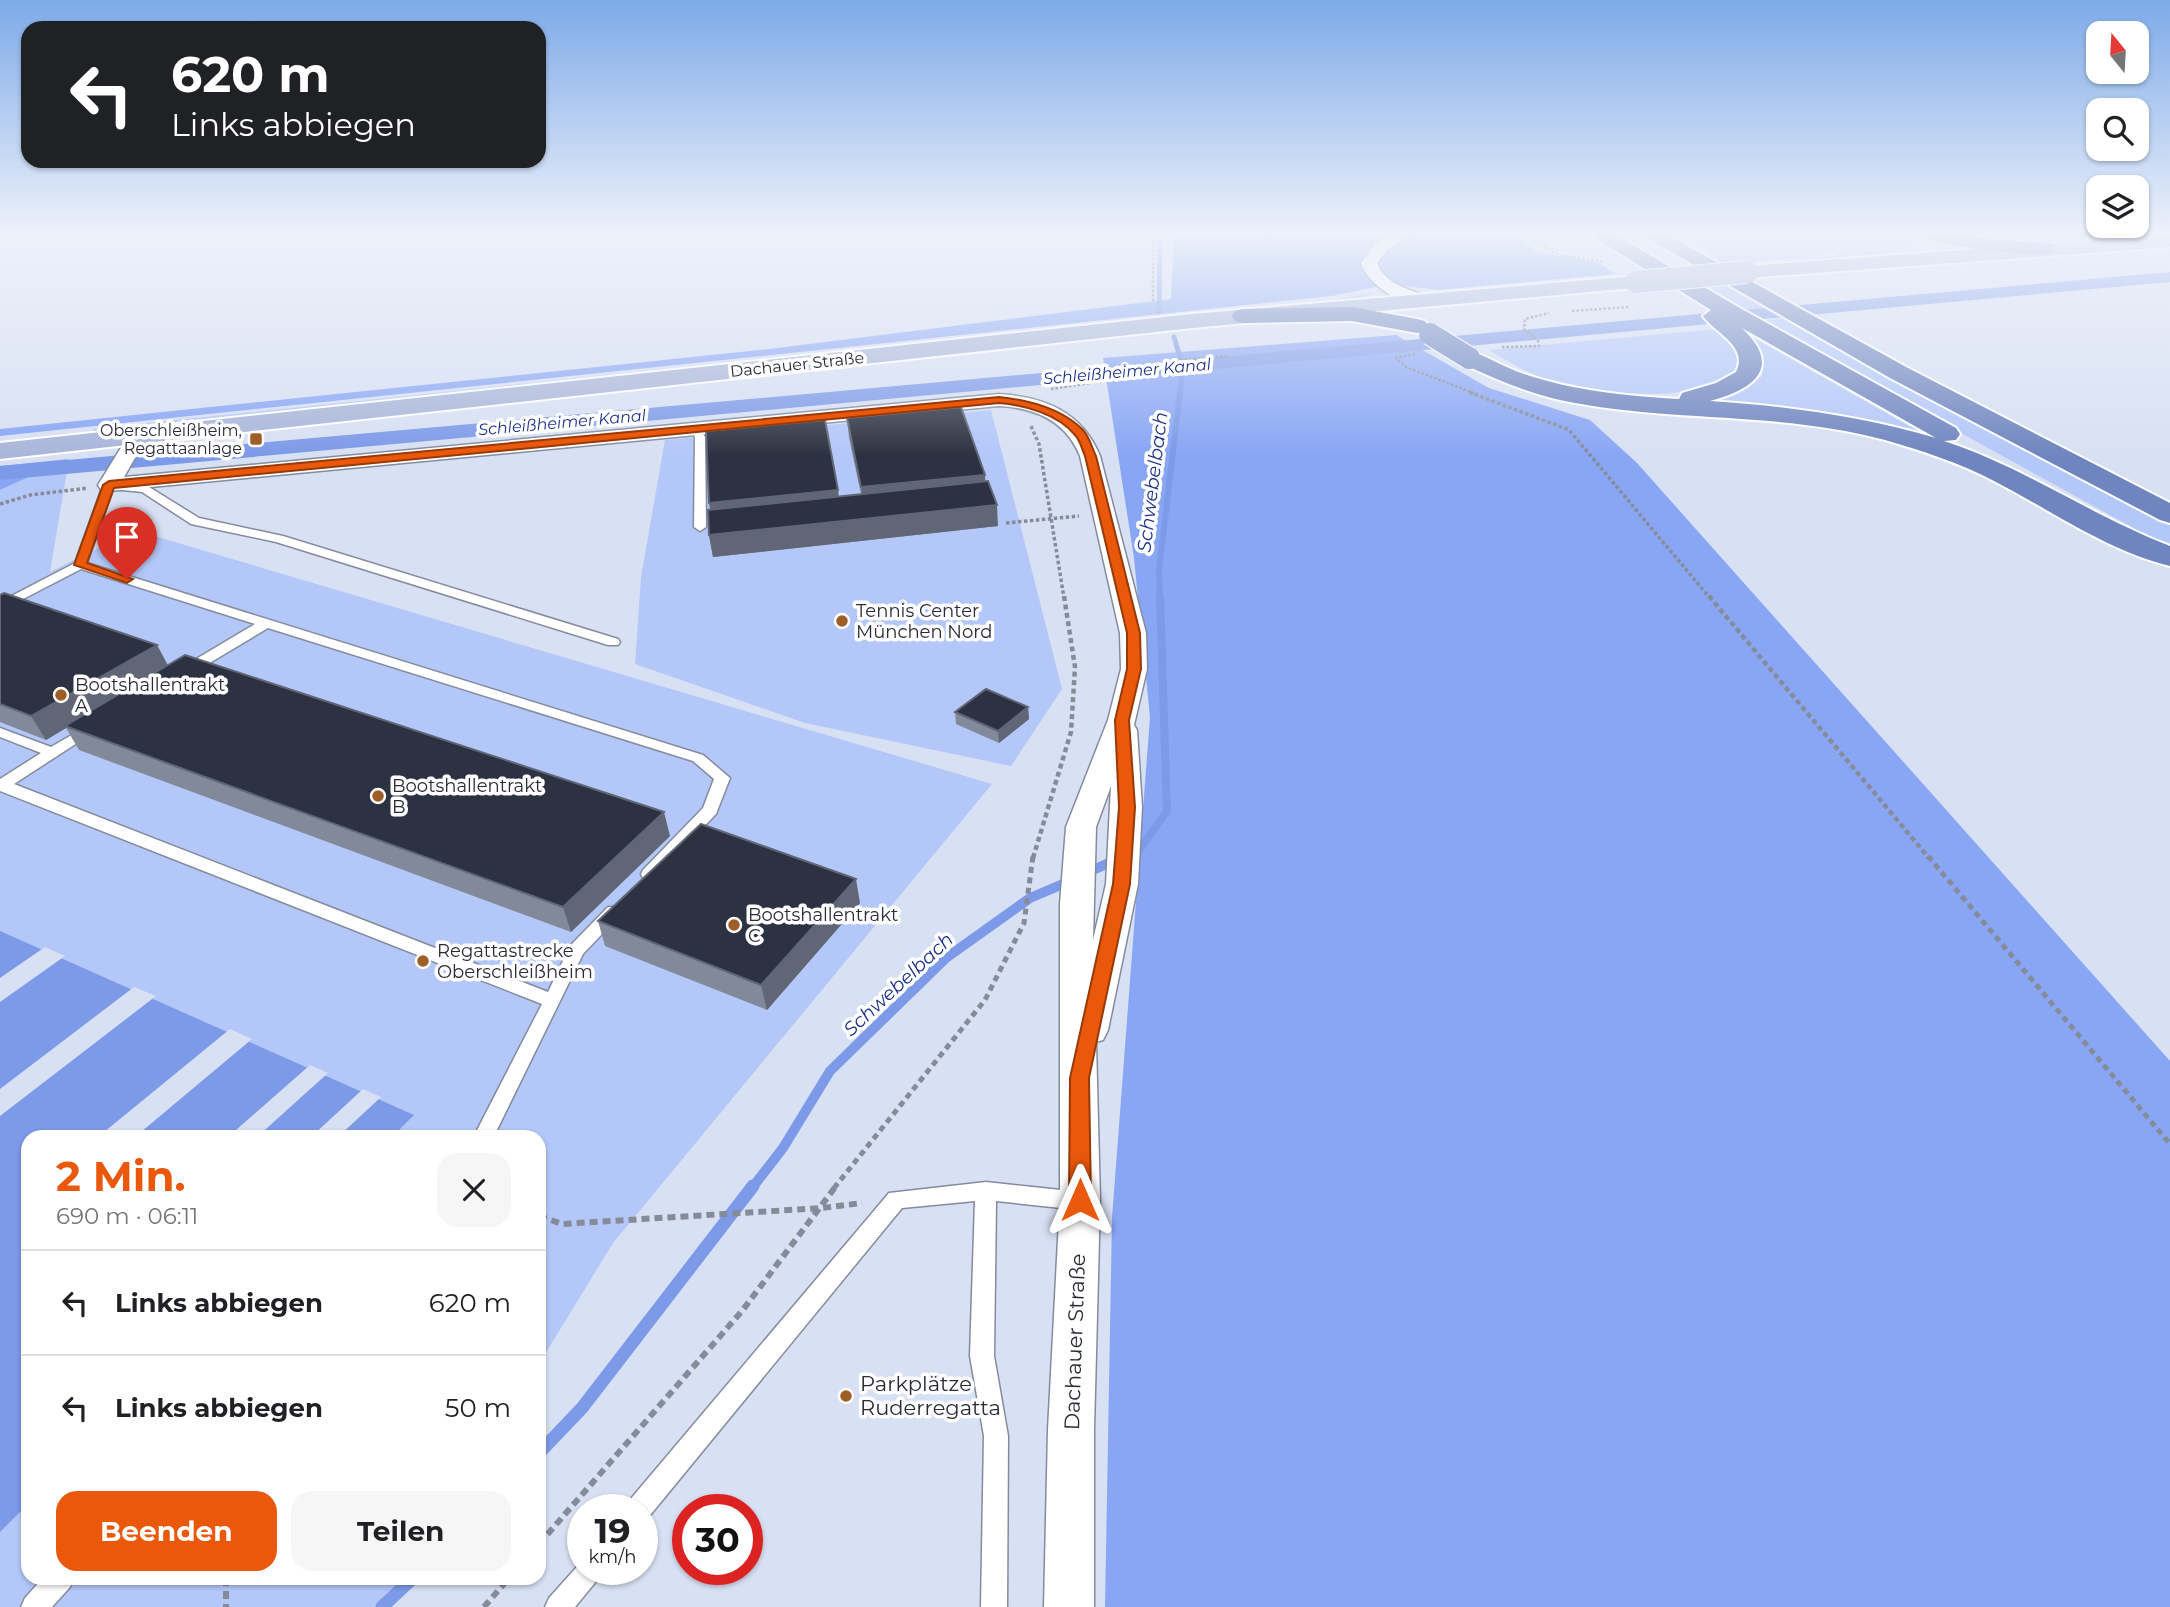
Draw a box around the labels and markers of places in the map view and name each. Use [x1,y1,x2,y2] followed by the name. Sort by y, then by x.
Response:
[100,421,242,458] place label: Oberschleißheim, Regattaanlage
[248,431,264,447] marker: Oberschleißheim, Regattaanlage
[97,507,157,579] pin
[856,600,993,643] place label: Tennis Center München Nord
[834,613,850,629] marker: Tennis Center München Nord
[75,674,225,717] place label: Bootshallentrakt A
[53,687,69,703] marker: Bootshallentrakt A
[392,775,542,818] place label: Bootshallentrakt B
[370,788,386,804] marker: Bootshallentrakt B
[748,904,898,947] place label: Bootshallentrakt C
[726,917,742,933] marker: Bootshallentrakt C
[437,940,593,983] place label: Regattastrecke Oberschleißheim
[415,953,431,969] marker: Regattastrecke Oberschleißheim
[860,1371,1001,1420] place label: Parkplätze Ruderregatta
[838,1388,854,1404] marker: Parkplätze Ruderregatta

